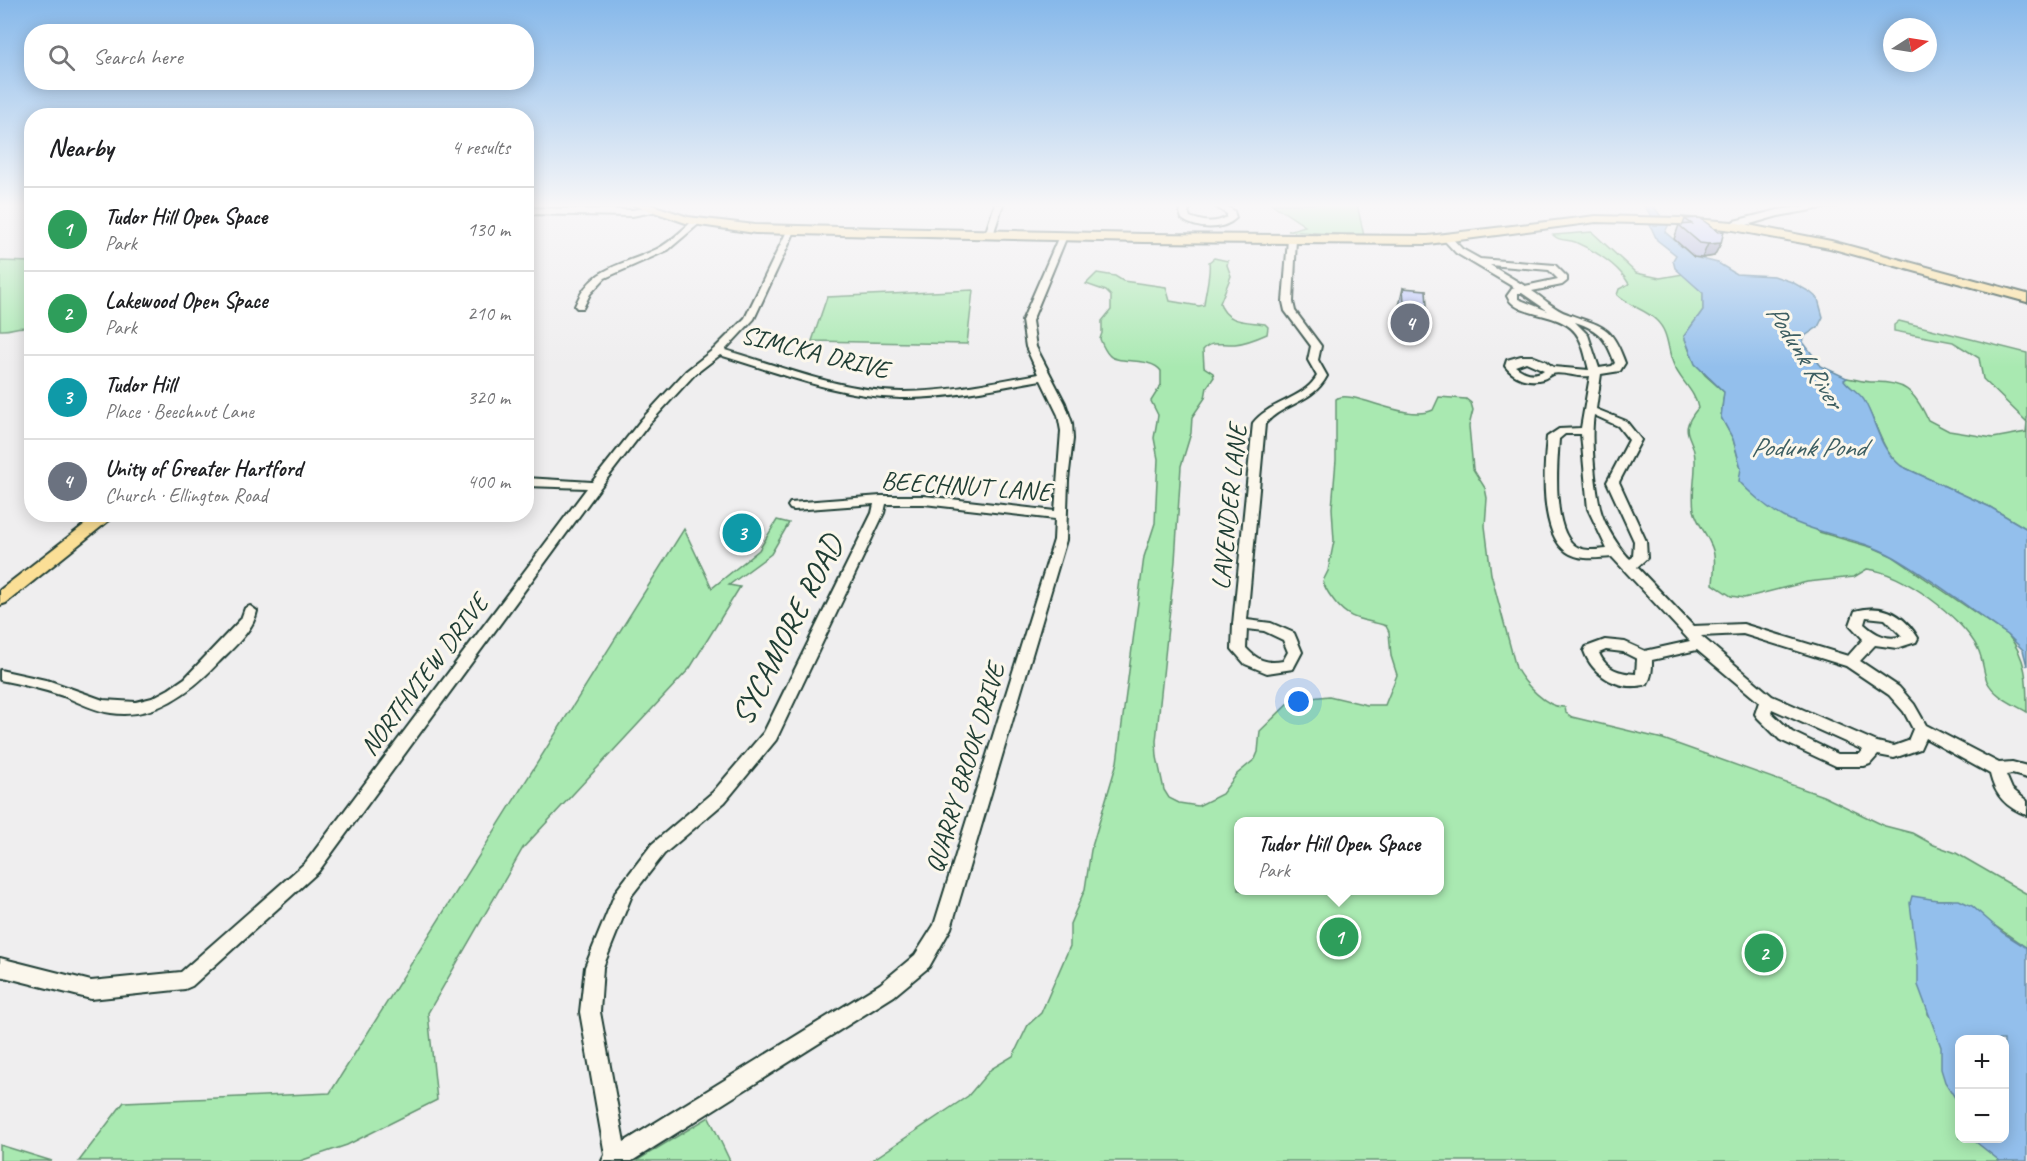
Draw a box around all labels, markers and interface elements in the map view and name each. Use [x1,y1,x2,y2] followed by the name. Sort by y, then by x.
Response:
[1883,18,1937,72] north arrow
[24,24,534,90] search box
[45,41,78,74] icon: search
[93,43,183,71] text: Search here
[48,131,113,164] text: Nearby
[451,135,510,160] text: 4 results
[105,203,267,231] text: Tudor Hill Open Space
[63,217,72,242] text: 1
[467,217,510,242] text: 130 m
[105,231,137,256] text: Park
[105,287,267,315] text: Lakewood Open Space
[1759,298,1854,418] water label: Podunk River
[1390,300,1430,346] pin: 4
[63,301,72,326] text: 2
[467,301,510,326] text: 210 m
[105,315,137,340] text: Park
[738,318,895,387] street label: SIMCKA DRIVE
[105,371,176,399] text: Tudor Hill
[63,385,72,410] text: 3
[467,385,510,410] text: 320 m
[105,399,254,424] text: Place · Beechnut Lane
[1204,419,1254,591] street label: LAVENDER LANE
[1751,430,1874,464] water label: Podunk Pond
[105,455,302,483] text: Unity of Greater Hartford
[880,464,1055,509] street label: BEECHNUT LANE
[63,469,72,494] text: 4
[467,469,510,494] text: 400 m
[105,483,267,508] text: Church · Ellington Road
[722,510,762,556] pin: 3
[722,526,854,732] street label: SYCAMORE ROAD
[353,585,498,762] street label: NORTHVIEW DRIVE
[917,656,1013,877] street label: QUARRY BROOK DRIVE
[1284,687,1313,716] your location
[1234,817,1444,895] popup
[1258,830,1420,858] text: Tudor Hill Open Space
[1258,858,1290,883] text: Park
[1320,914,1358,960] pin: 1
[1744,930,1784,976] pin: 2
[1955,1035,2009,1143] map controls
[1955,1035,2009,1089] button: +
[1955,1089,2009,1143] button: −

